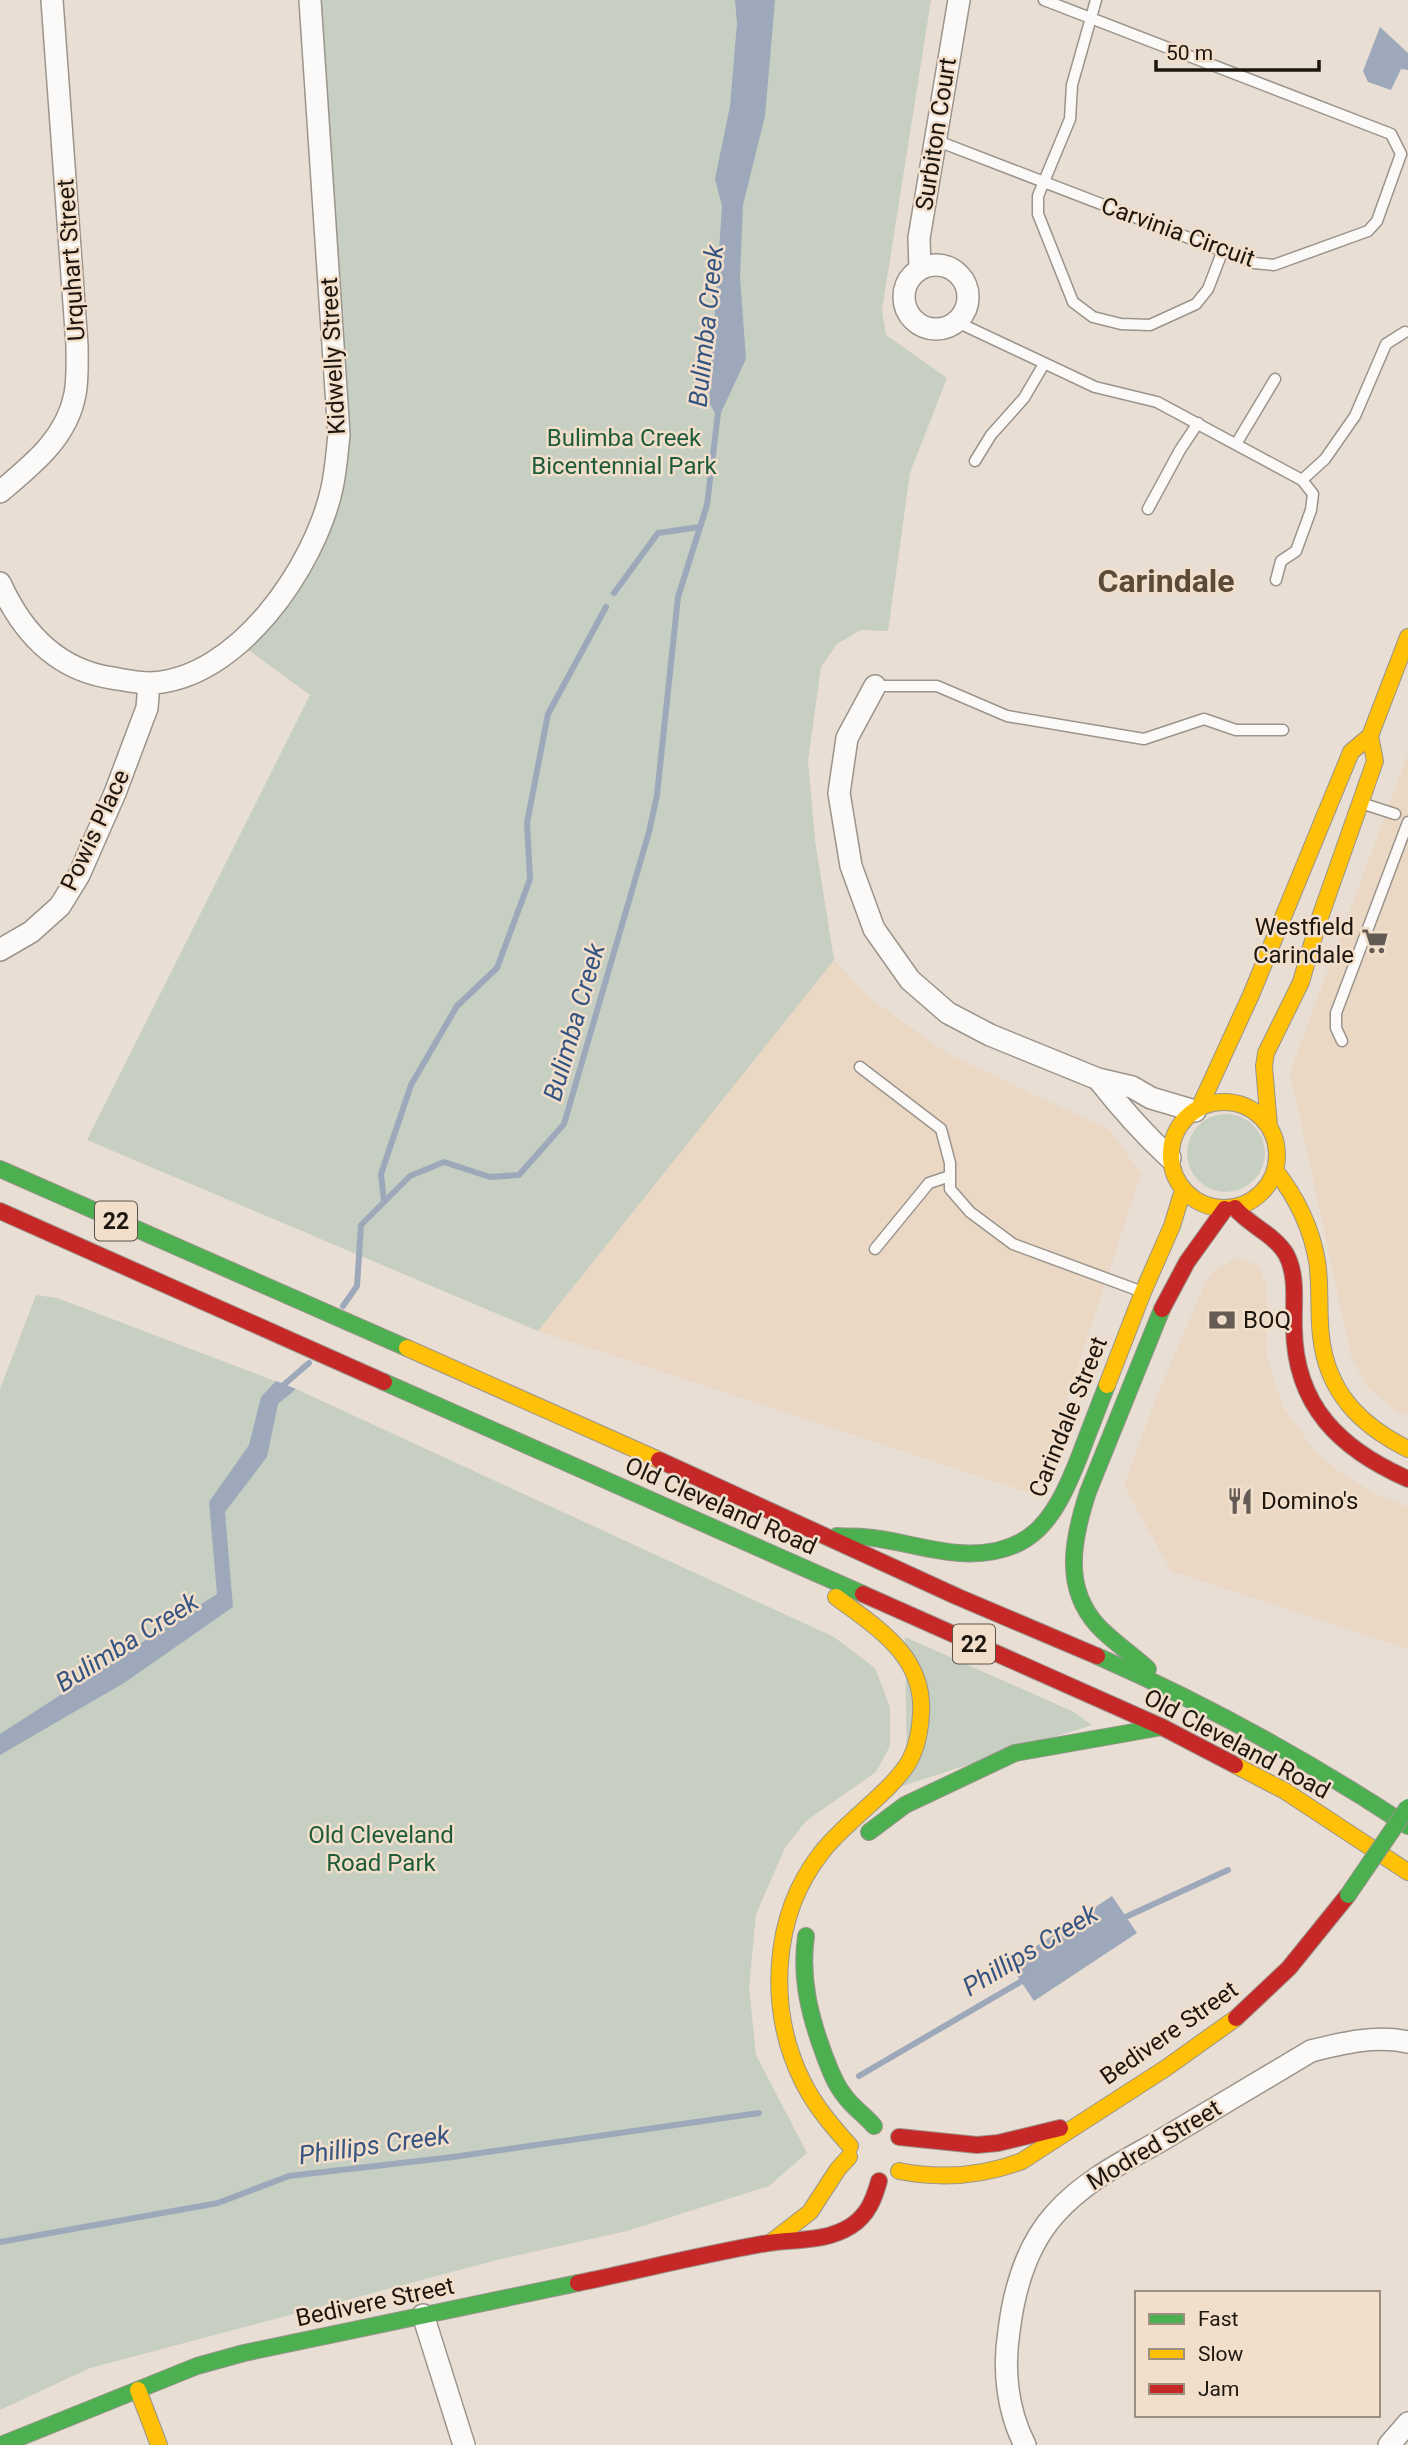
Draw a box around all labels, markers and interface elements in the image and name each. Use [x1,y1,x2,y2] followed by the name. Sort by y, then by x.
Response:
[1156,28,1319,72] scale bar
[1166,41,1213,65] text: 50 m
[910,55,962,213] street label: Surbiton Court
[51,178,91,342] street label: Urquhart Street
[1097,191,1259,273] street label: Carvinia Circuit
[683,242,730,408] water label: Bulimba Creek
[315,276,351,435] street label: Kidwelly Street
[531,424,718,480] park label: Bulimba Creek Bicentennial Park
[1097,562,1235,600] district label: Carindale
[55,765,135,895] street label: Powis Place
[1253,913,1354,969] place label: Westfield Carindale
[1360,926,1390,956] supermarket icon: Westfield Carindale
[537,939,611,1104] water label: Bulimba Creek
[95,1202,137,1240] road number: 22
[1207,1305,1237,1335] bank icon: BOQ
[1243,1306,1291,1334] place label: BOQ
[1023,1333,1113,1501] street label: Carindale Street
[621,1451,821,1561] street label: Old Cleveland Road
[1225,1486,1255,1516] restaurant icon: Domino's
[1261,1487,1358,1515] place label: Domino's
[50,1586,205,1698] water label: Bulimba Creek
[953,1624,995,1664] road number: 22
[1139,1683,1335,1805] street label: Old Cleveland Road
[308,1821,454,1877] park label: Old Cleveland Road Park
[957,1897,1104,2002] water label: Phillips Creek
[1095,1975,1243,2091] street label: Bedivere Street
[1082,2094,1226,2196] street label: Modred Street
[297,2119,453,2170] water label: Phillips Creek
[293,2272,457,2332] street label: Bedivere Street
[1135,2291,1380,2417] legend
[1198,2307,1239,2331] text: Fast
[1198,2342,1244,2366] text: Slow
[1198,2377,1239,2401] text: Jam

